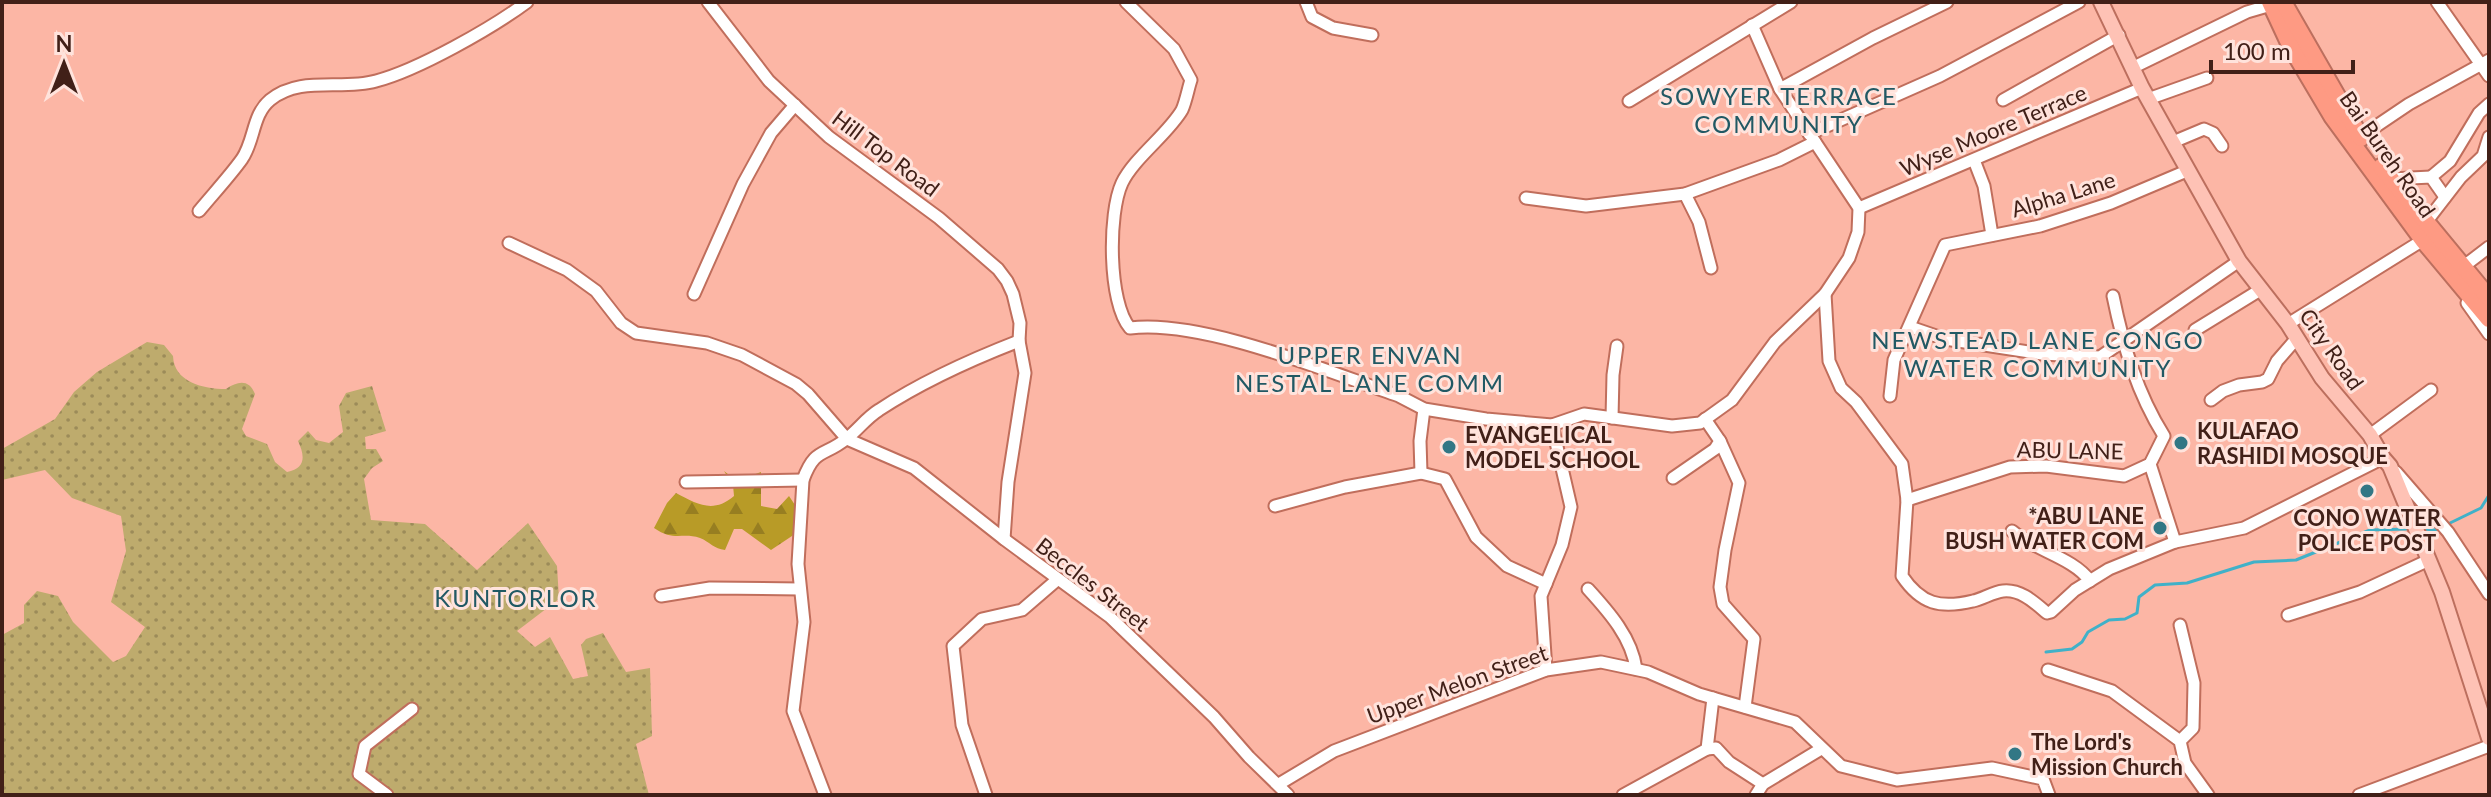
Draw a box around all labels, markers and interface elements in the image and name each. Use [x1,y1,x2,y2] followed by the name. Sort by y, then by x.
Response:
[24,24,104,104] north arrow
[2211,24,2353,74] scale bar
[56,30,72,57] text: N
[2223,36,2291,65] text: 100 m
[1896,78,2090,182] street label: Wyse Moore Terrace
[1660,81,1898,138] district label: SOWYER TERRACE COMMUNITY
[2334,86,2442,222] street label: Bai Bureh Road
[827,104,945,202] street label: Hill Top Road
[2008,165,2118,223] street label: Alpha Lane
[2294,303,2370,395] street label: City Road
[1871,325,2205,382] district label: NEWSTEAD LANE CONGO WATER COMMUNITY
[1235,340,1505,397] district label: UPPER ENVAN NESTAL LANE COMM
[2197,417,2388,469] place label: KULAFAO RASHIDI MOSQUE
[1465,421,1640,473] place label: EVANGELICAL MODEL SCHOOL
[2172,434,2190,452] marker: KULAFAO RASHIDI MOSQUE
[2016,436,2124,464] street label: ABU LANE
[1440,438,1458,456] marker: EVANGELICAL MODEL SCHOOL
[2358,482,2376,500] marker: CONO WATER POLICE POST
[1945,502,2144,554] place label: *ABU LANE BUSH WATER COM
[2293,504,2442,556] place label: CONO WATER POLICE POST
[2151,519,2169,537] marker: *ABU LANE BUSH WATER COM
[1031,531,1155,637] street label: Beccles Street
[434,583,598,612] district label: KUNTORLOR
[1363,639,1551,729] street label: Upper Melon Street
[2031,728,2183,780] place label: The Lord's Mission Church
[2006,745,2024,763] marker: The Lord's Mission Church

